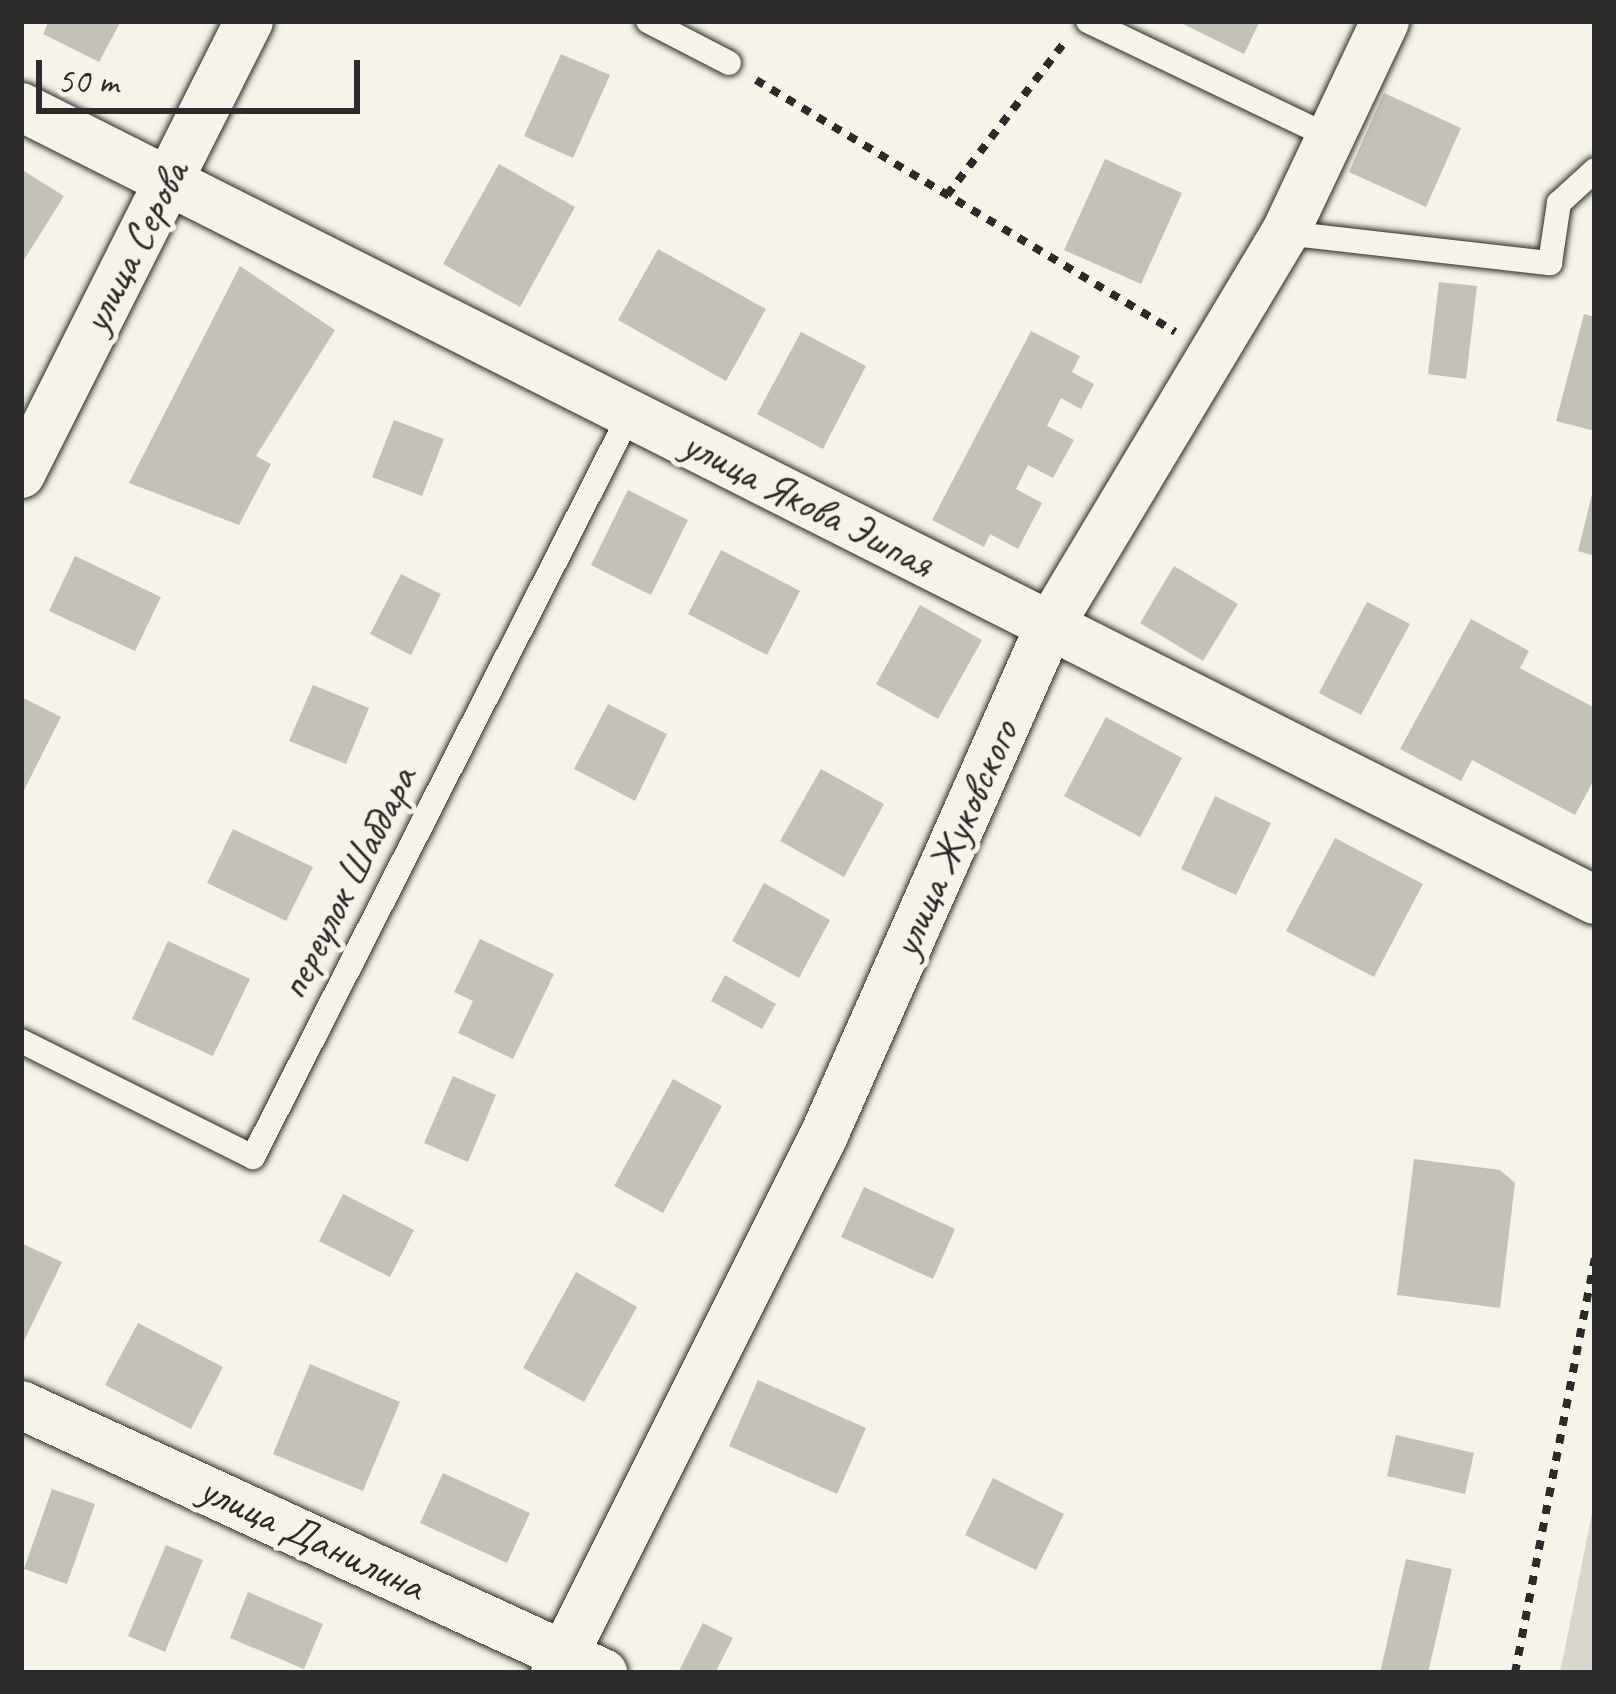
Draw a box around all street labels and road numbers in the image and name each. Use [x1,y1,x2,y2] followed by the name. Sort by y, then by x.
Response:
[71,153,199,341] street label: улица Серова
[673,419,943,589] street label: улица Якова Эшпая
[880,712,1030,966] street label: улица Жуковского
[268,758,428,1008] street label: переулок Шабдара
[193,1464,431,1612] street label: улица Данилина

